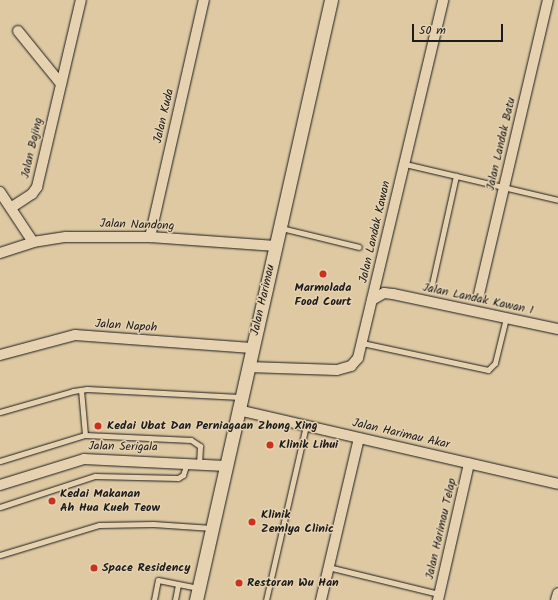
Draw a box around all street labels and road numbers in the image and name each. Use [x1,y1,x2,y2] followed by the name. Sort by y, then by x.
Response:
[151,87,177,145] street label: Jalan Kuda
[483,96,519,192] street label: Jalan Landak Batu
[18,116,46,180] street label: Jalan Bajing
[356,179,394,285] street label: Jalan Landak Kawan
[99,217,175,233] street label: Jalan Nandong
[248,263,278,337] street label: Jalan Harimau
[421,280,535,318] street label: Jalan Landak Kawan 1
[94,317,158,335] street label: Jalan Napoh
[351,416,451,452] street label: Jalan Harimau Akar
[88,439,158,455] street label: Jalan Serigala
[422,477,460,581] street label: Jalan Harimau Telap

